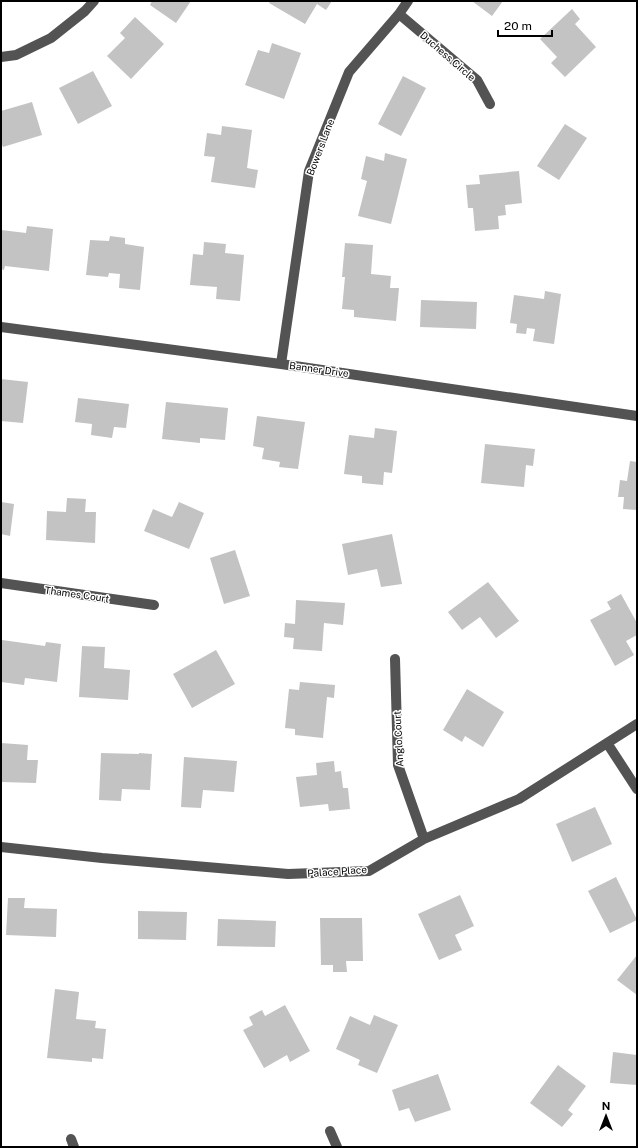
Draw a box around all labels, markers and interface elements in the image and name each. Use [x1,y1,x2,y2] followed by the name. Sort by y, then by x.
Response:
[498,12,552,38] scale bar
[504,19,532,33] text: 20 m
[418,29,478,83] street label: Duchess Circle
[304,117,336,177] street label: Bowers Lane
[289,359,350,379] street label: Banner Drive
[44,584,110,604] street label: Thames Court
[391,711,405,767] street label: Anglo Court
[307,863,368,879] street label: Palace Place
[586,1096,626,1136] north arrow
[602,1100,610,1112] text: N

